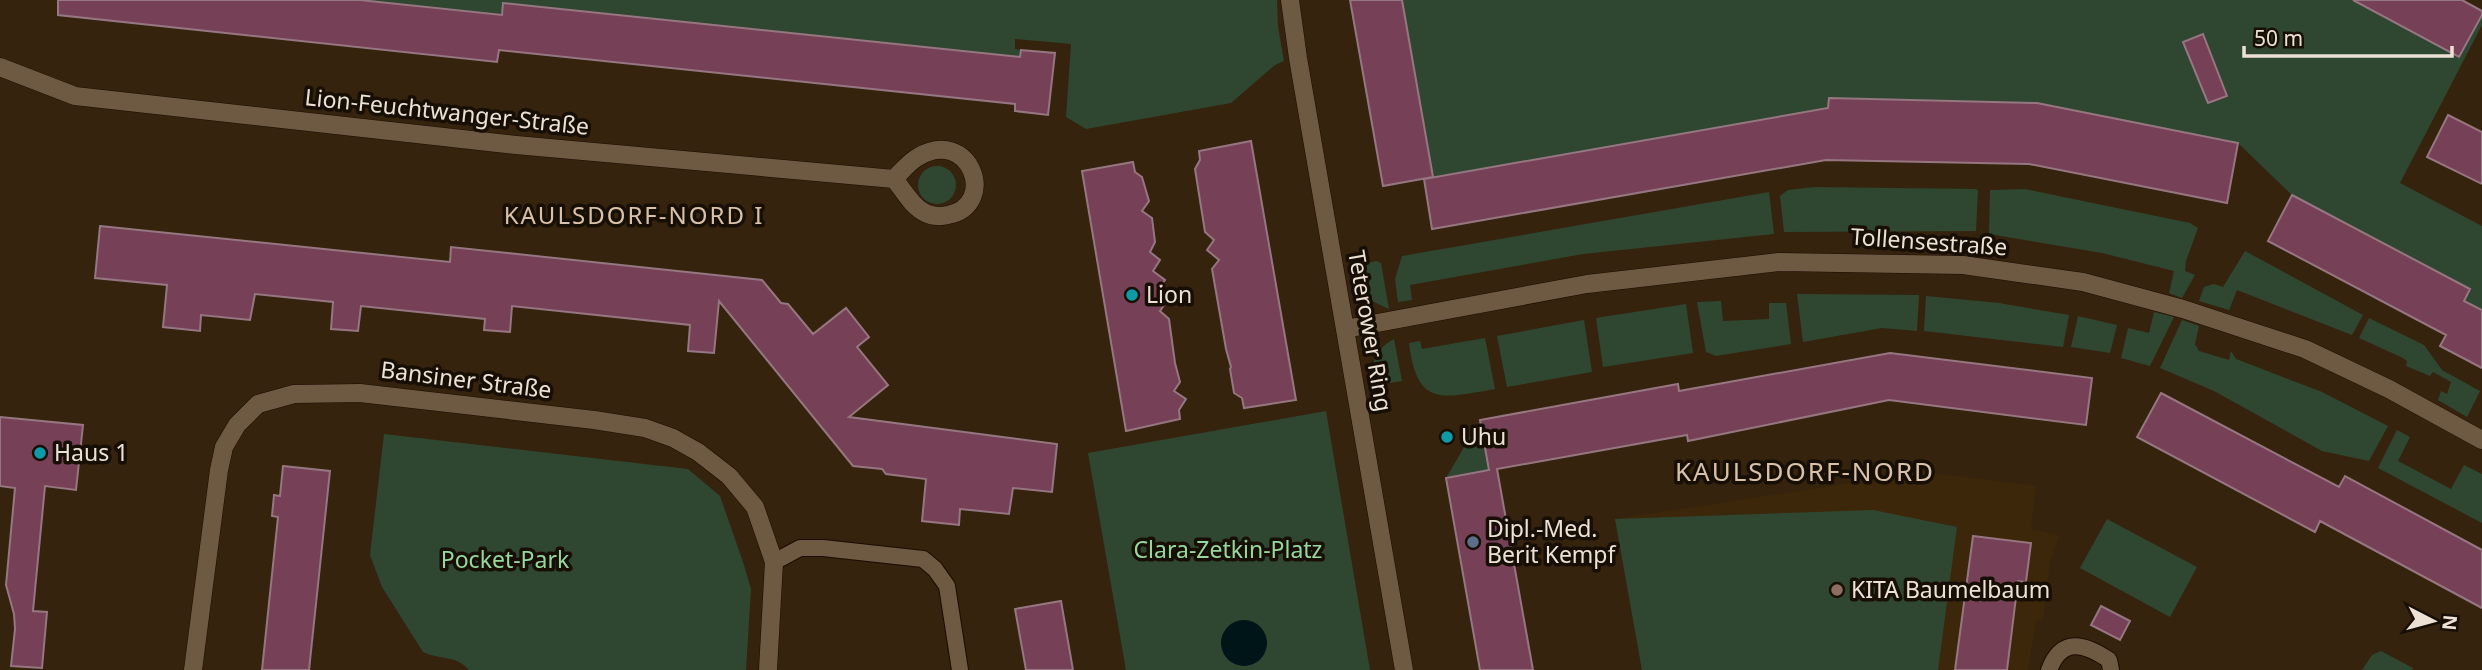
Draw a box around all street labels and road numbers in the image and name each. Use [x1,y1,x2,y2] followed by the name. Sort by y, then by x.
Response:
[303,80,591,142] street label: Lion-Feuchtwanger-Straße
[1850,220,2008,262] street label: Tollensestraße
[1341,248,1401,414] street label: Teterower Ring
[379,353,553,405] street label: Bansiner Straße

